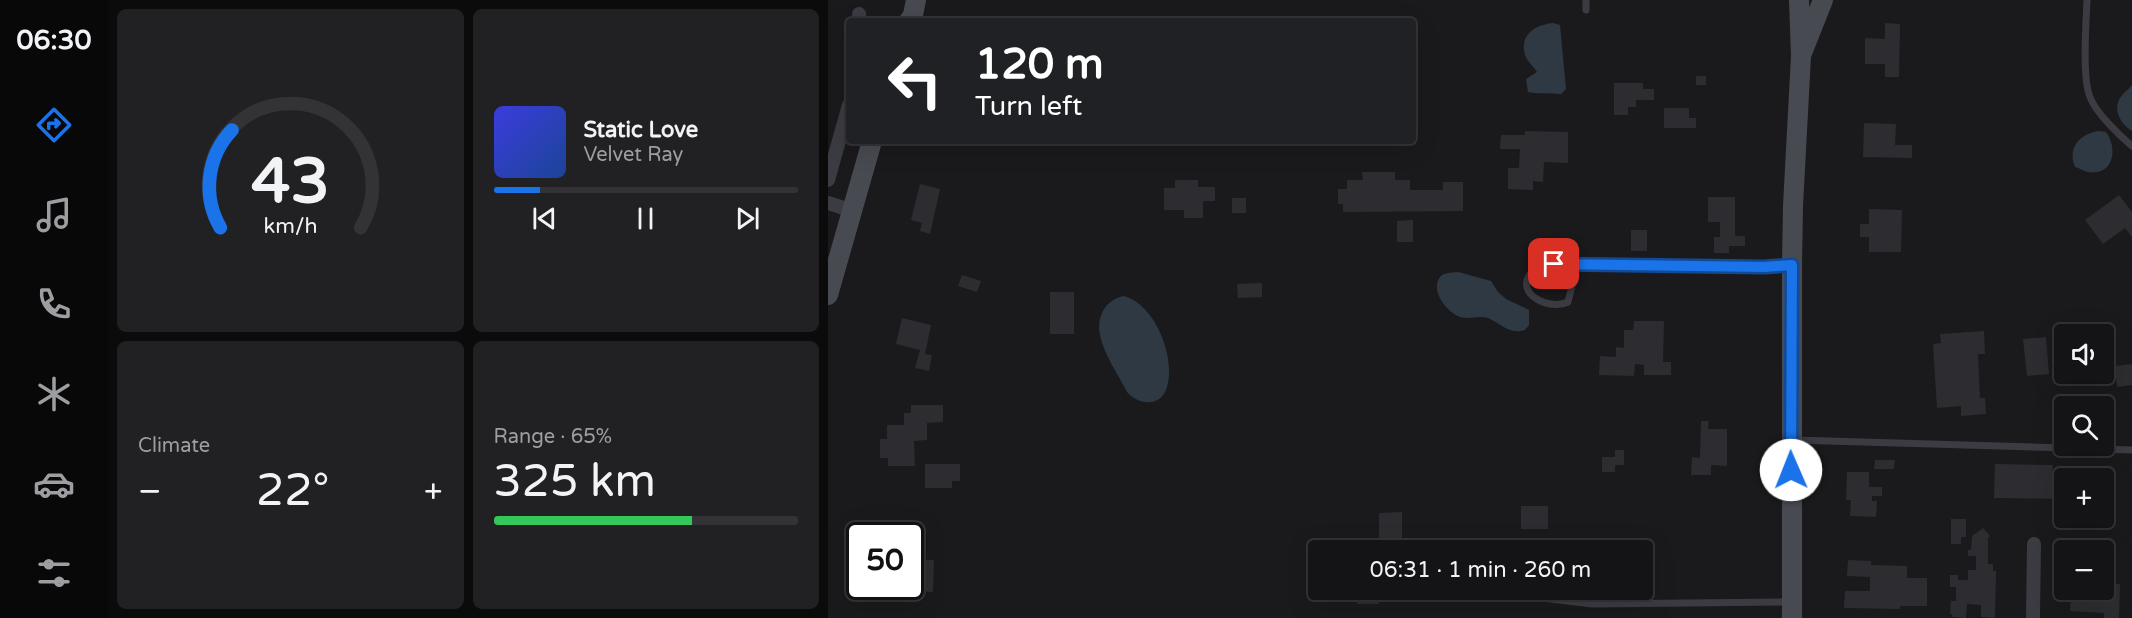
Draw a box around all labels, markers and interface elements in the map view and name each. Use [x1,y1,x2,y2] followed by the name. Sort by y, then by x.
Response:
[17,24,91,57] text: 06:30
[975,39,1104,90] text: 120 m
[876,42,954,120] icon: left
[975,90,1082,123] text: Turn left
[33,104,75,146] icon: directions
[584,117,698,143] text: Static Love
[584,143,683,167] text: Velvet Ray
[251,145,329,220] text: 43
[33,194,75,236] icon: music
[528,202,561,235] icon: previous
[629,202,662,235] icon: pause
[731,202,764,235] icon: next
[263,213,317,239] text: km/h
[1528,238,1579,289] pin
[1537,247,1570,280] icon: arrive
[33,283,75,325] icon: phone
[2054,324,2114,600] map controls
[2054,324,2114,384] button: sound
[33,373,75,415] icon: climate
[2054,396,2114,456] button: search
[494,425,612,449] text: Range · 65%
[138,434,210,458] text: Climate
[1759,438,1823,502] position arrow
[494,455,656,509] text: 325 km
[33,463,75,505] icon: car
[256,464,329,518] text: 22°
[2054,468,2114,528] button: +
[138,472,162,511] text: −
[424,472,442,511] text: +
[846,522,924,600] speed limit sign: 50
[2054,540,2114,600] button: −
[33,552,75,594] icon: filters
[1370,557,1591,583] text: 06:31 · 1 min · 260 m

